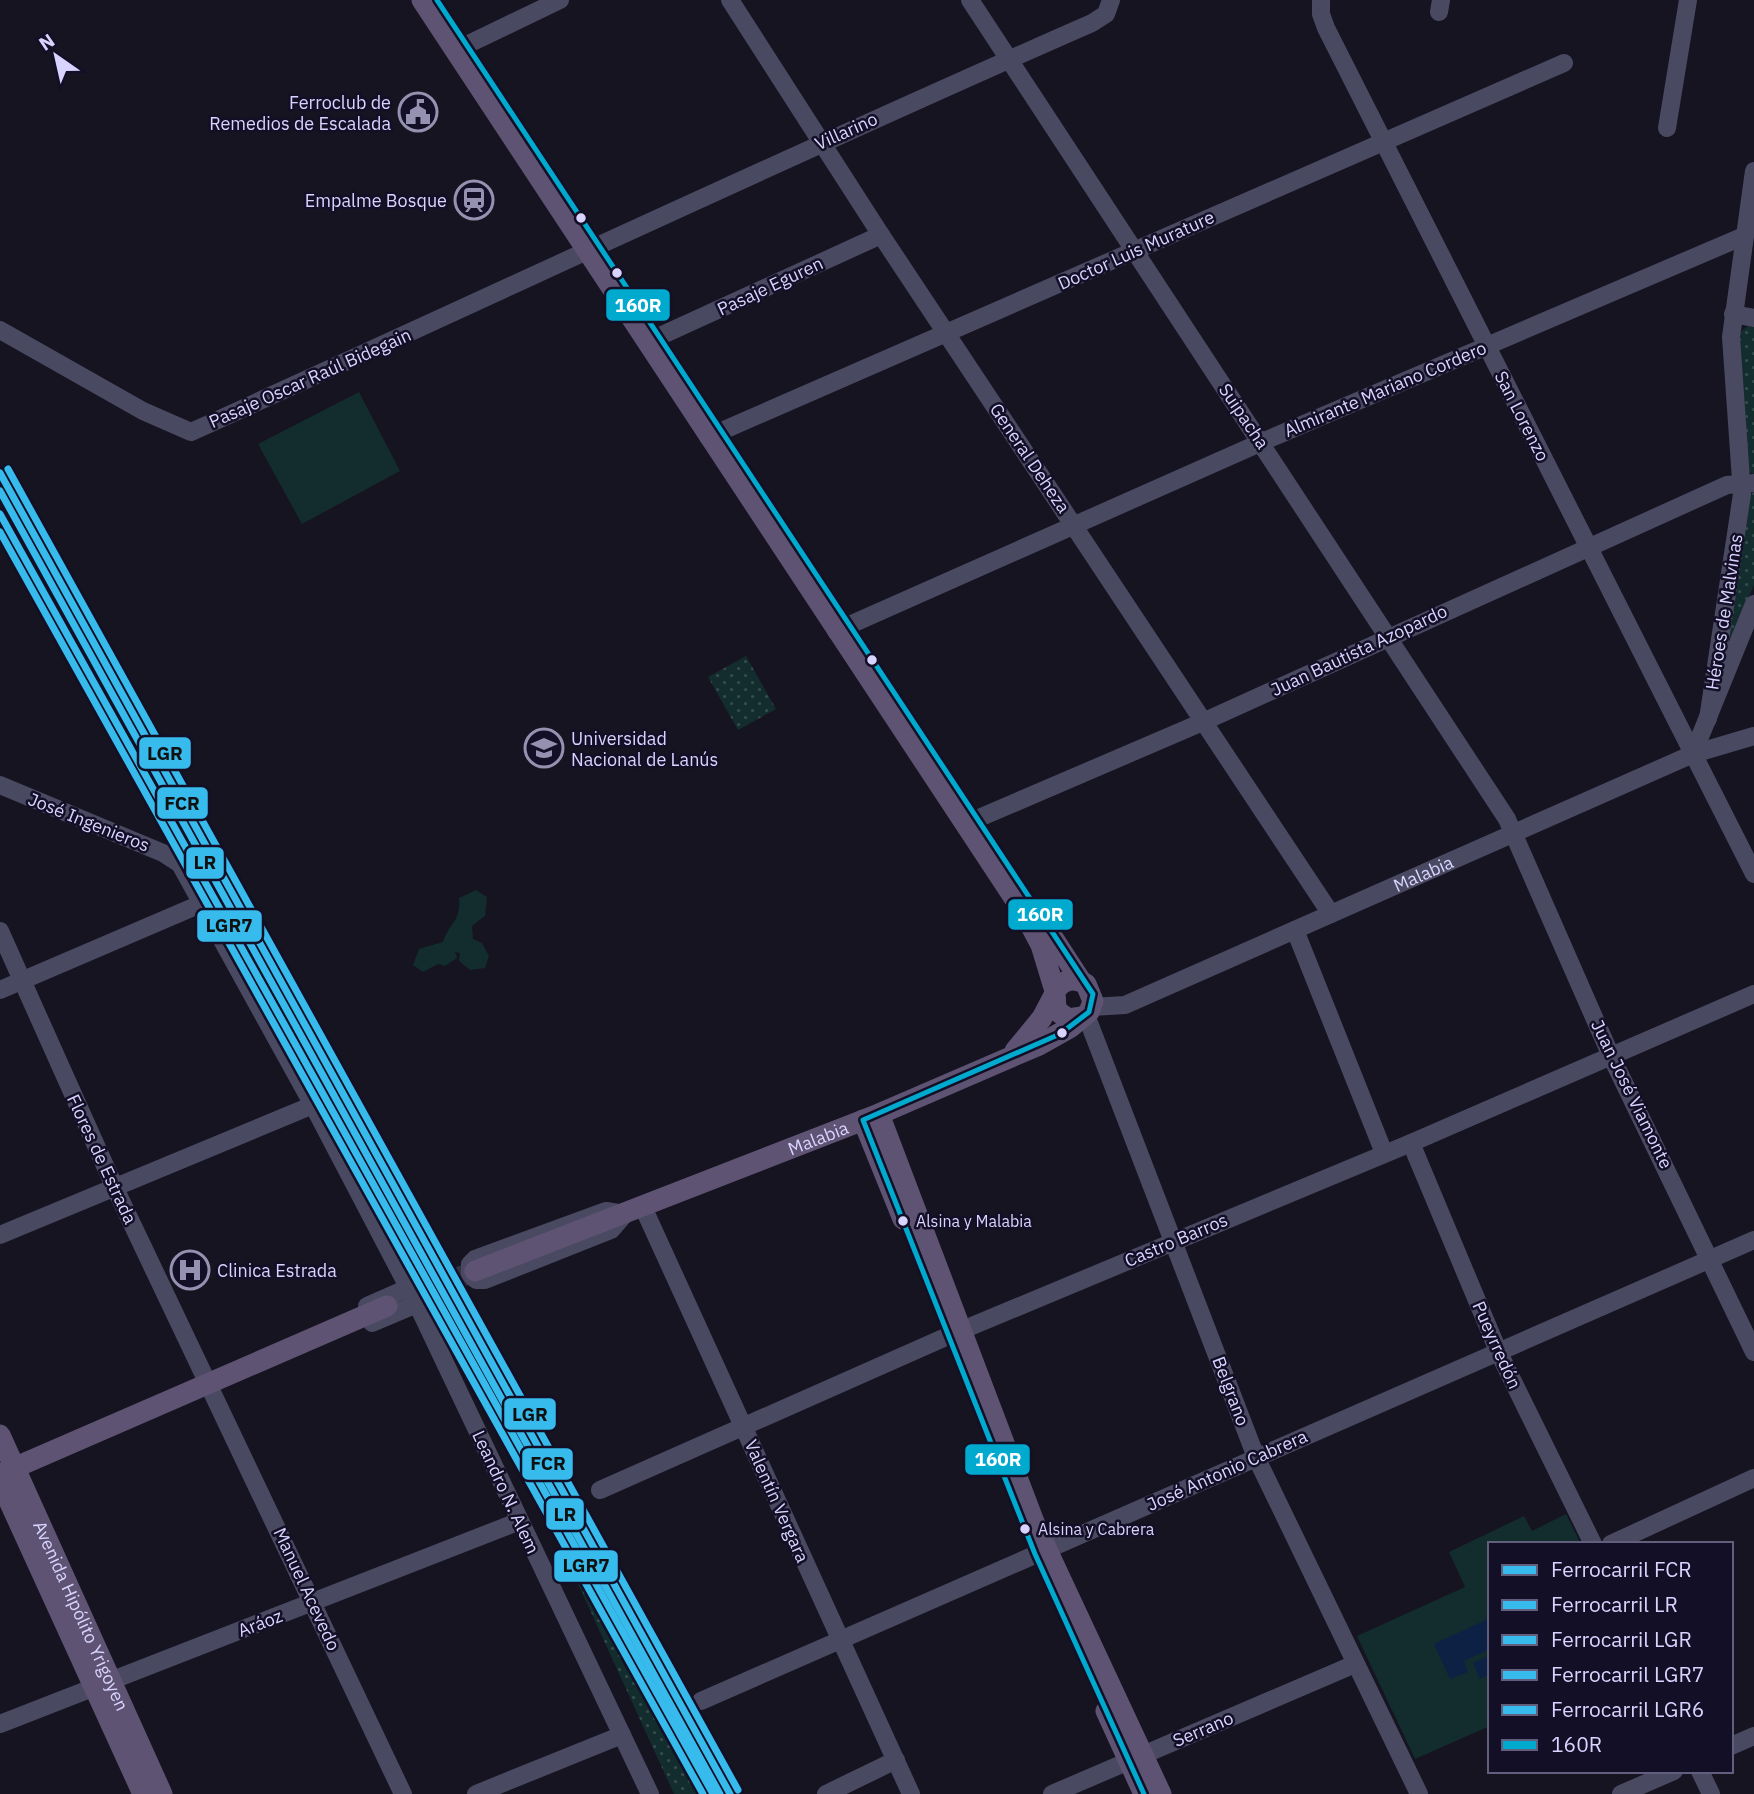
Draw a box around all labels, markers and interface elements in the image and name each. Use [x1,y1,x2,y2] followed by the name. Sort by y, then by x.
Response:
[21,21,91,91] north arrow
[34,28,59,56] text: N
[209,91,391,135] place label: Ferroclub de Remedios de Escalada
[397,91,439,133] public building icon: Ferroclub de Remedios de Escalada
[811,107,881,155] street label: Villarino
[453,179,495,221] station icon: Empalme Bosque
[305,189,447,212] place label: Empalme Bosque
[1054,205,1218,295] street label: Doctor Luis Murature
[574,211,588,225] unlabelled marker
[713,251,827,321] street label: Pasaje Eguren
[610,266,624,280] unlabelled marker
[605,288,671,322] line badge: 160R
[614,293,662,317] text: 160R
[205,323,415,433] street label: Pasaje Oscar Raúl Bidegain
[1280,336,1490,442] street label: Almirante Mariano Cordero
[1489,367,1555,465] street label: San Lorenzo
[1214,379,1274,453] street label: Suipacha
[985,399,1075,518] street label: General Deheza
[1700,532,1748,692] street label: Héroes de Malvinas
[1267,599,1451,701] street label: Juan Bautista Azopardo
[865,653,879,667] unlabelled marker
[523,727,565,769] school or university icon: Universidad Nacional de Lanús
[571,727,718,771] place label: Universidad Nacional de Lanús
[138,736,192,770] line badge: LGR
[147,741,183,765] text: LGR
[156,786,209,820] line badge: FCR
[25,787,153,857] street label: José Ingenieros
[164,791,200,815] text: FCR
[185,846,225,880] line badge: LR
[194,850,216,874] text: LR
[1390,850,1457,897] street label: Malabia
[1007,898,1074,931] line badge: 160R
[1016,902,1064,926] text: 160R
[196,909,263,943] line badge: LGR7
[205,913,253,937] text: LGR7
[1586,1016,1678,1172] street label: Juan José Viamonte
[1055,1026,1069,1040] unlabelled marker
[62,1090,142,1228] street label: Flores de Estrada
[784,1115,852,1160] street label: Malabia
[1121,1208,1231,1272] street label: Castro Barros
[916,1211,1032,1231] place label: Alsina y Malabia
[896,1214,910,1228] marker: Alsina y Malabia
[169,1249,211,1291] hospital icon: Clinica Estrada
[217,1259,337,1282] place label: Clinica Estrada
[1467,1298,1527,1392] street label: Pueyrredón
[1207,1353,1255,1429] street label: Belgrano
[503,1397,557,1431] line badge: LGR
[512,1402,548,1426] text: LGR
[1143,1424,1311,1516] street label: José Antonio Cabrera
[467,1427,545,1557] street label: Leandro N. Alem
[740,1436,815,1566] street label: Valentín Vergara
[964,1443,1031,1476] line badge: 160R
[521,1447,574,1481] line badge: FCR
[974,1447,1022,1471] text: 160R
[530,1451,566,1475] text: FCR
[545,1497,585,1531] line badge: LR
[554,1502,576,1526] text: LR
[29,1517,134,1714] street label: Avenida Hipólito Yrigoyen
[1038,1519,1155,1539] place label: Alsina y Cabrera
[1018,1522,1032,1536] marker: Alsina y Cabrera
[268,1524,346,1654] street label: Manuel Acevedo
[1488,1542,1733,1773] legend
[553,1549,619,1583] line badge: LGR7
[562,1553,610,1577] text: LGR7
[1551,1555,1692,1583] text: Ferrocarril FCR
[1551,1590,1678,1618] text: Ferrocarril LR
[234,1604,286,1642] street label: Aráoz
[1551,1625,1692,1653] text: Ferrocarril LGR
[1551,1660,1704,1688] text: Ferrocarril LGR7
[1551,1695,1704,1723] text: Ferrocarril LGR6
[1169,1706,1237,1752] street label: Serrano
[1551,1730,1602,1758] text: 160R

